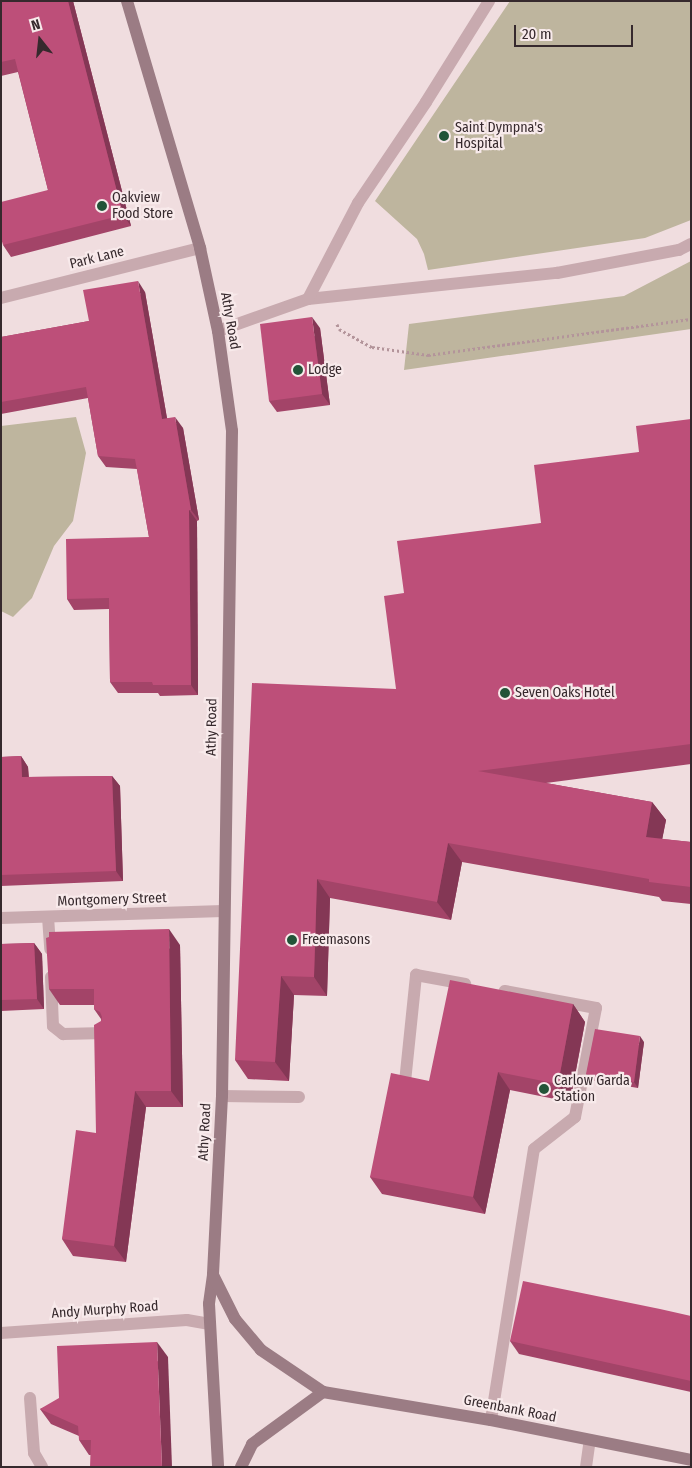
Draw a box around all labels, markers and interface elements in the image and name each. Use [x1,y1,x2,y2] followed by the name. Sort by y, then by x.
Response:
[15,15,65,65] north arrow
[517,15,636,47] scale bar
[29,16,42,34] text: N
[522,25,552,43] text: 20 m
[455,120,543,152] place label: Saint Dympna's Hospital
[437,129,451,143] marker: Saint Dympna's Hospital
[112,190,173,222] place label: Oakview Food Store
[96,200,108,212] marker: Oakview Food Store
[68,243,126,273] street label: Park Lane
[217,291,243,351] street label: Athy Road
[308,362,342,378] place label: Lodge
[292,364,304,376] marker: Lodge
[515,685,615,701] place label: Seven Oaks Hotel
[499,687,511,699] marker: Seven Oaks Hotel
[203,698,221,756] street label: Athy Road
[57,890,167,910] street label: Montgomery Street
[302,932,370,948] place label: Freemasons
[286,934,298,946] marker: Freemasons
[554,1073,630,1106] place label: Carlow Garda Station
[538,1083,550,1095] marker: Carlow Garda Station
[195,1103,215,1161] street label: Athy Road
[51,1298,159,1322] street label: Andy Murphy Road
[462,1392,558,1426] street label: Greenbank Road

